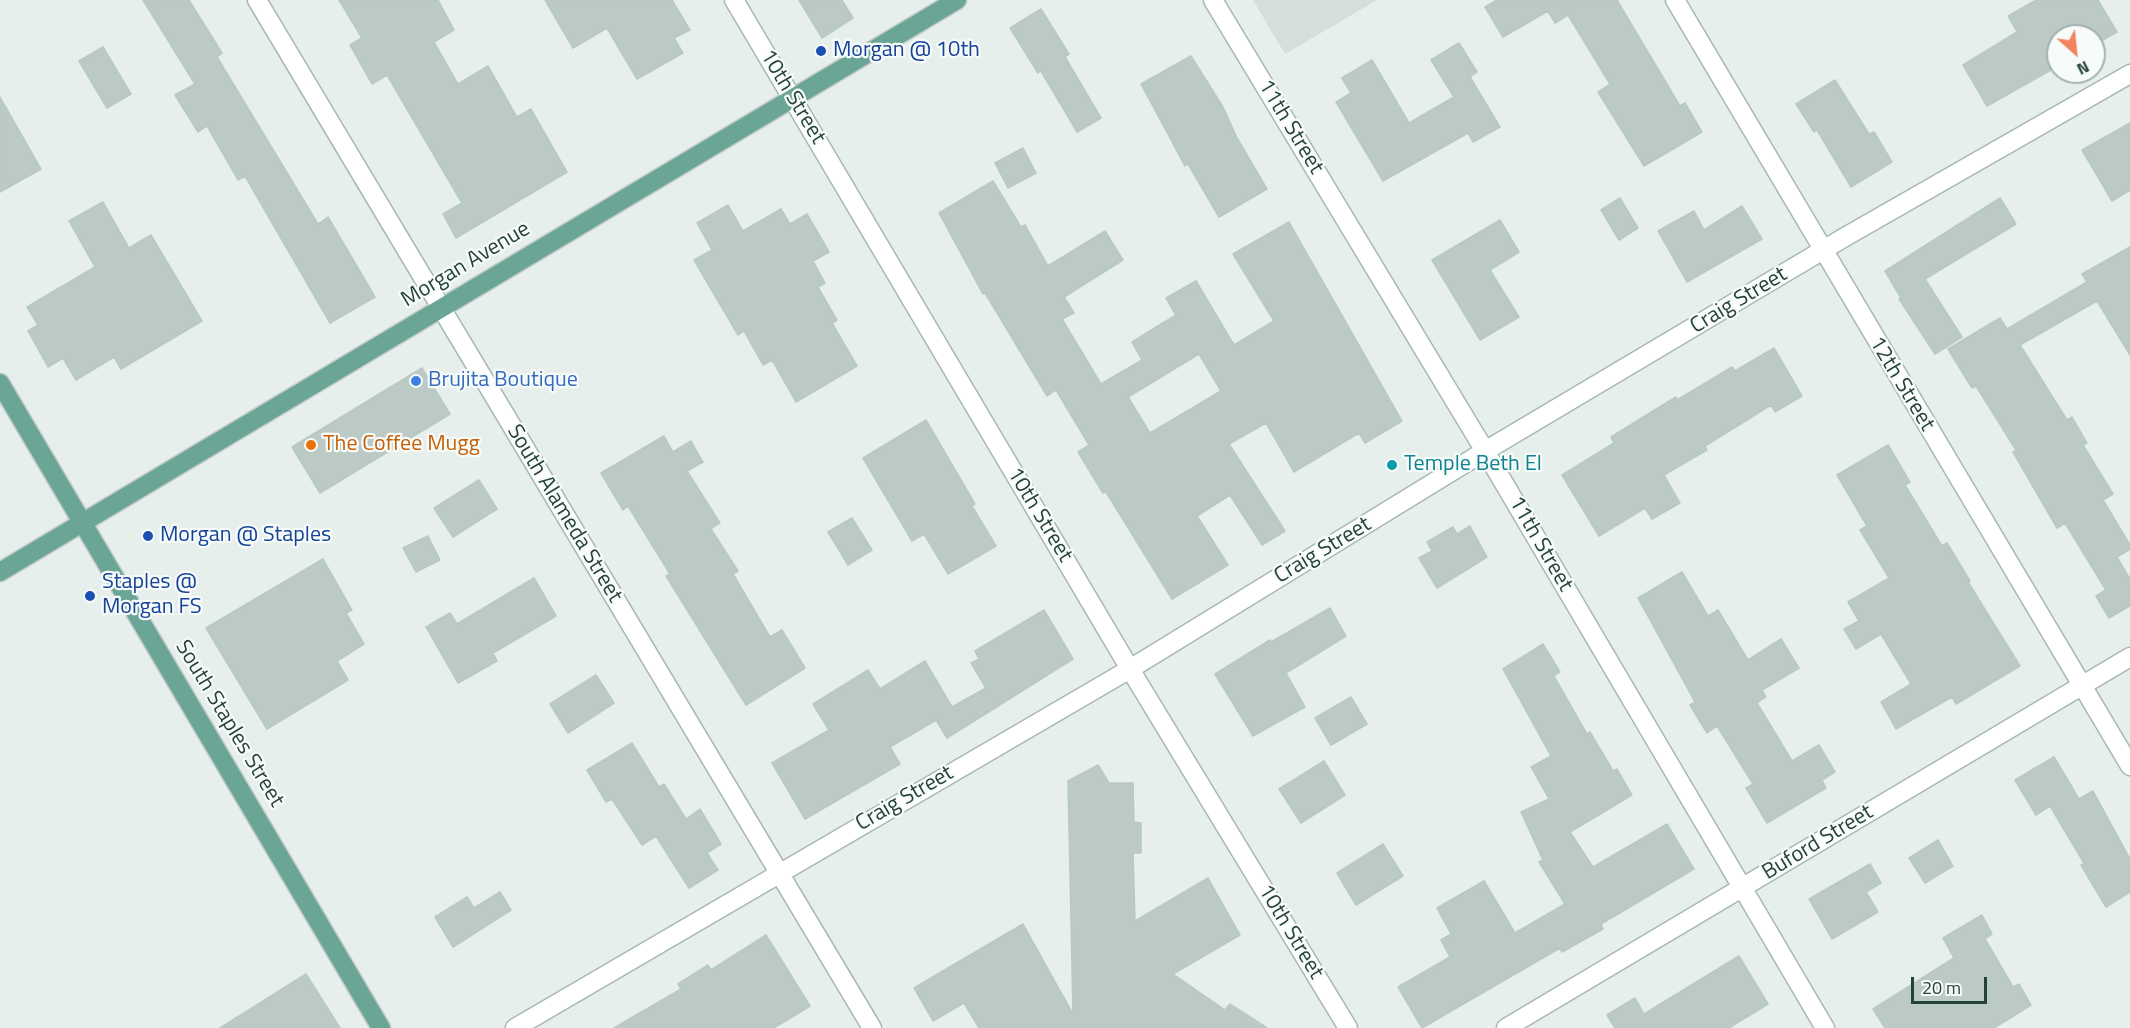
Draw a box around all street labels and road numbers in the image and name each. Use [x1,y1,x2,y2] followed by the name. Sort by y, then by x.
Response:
[753,45,831,149] street label: 10th Street
[1251,75,1329,179] street label: 11th Street
[397,216,535,314] street label: Morgan Avenue
[1686,262,1792,340] street label: Craig Street
[1862,332,1940,436] street label: 12th Street
[501,420,627,608] street label: South Alameda Street
[1000,463,1078,567] street label: 10th Street
[1502,492,1578,596] street label: 11th Street
[1270,512,1376,590] street label: Craig Street
[169,636,289,812] street label: South Staples Street
[852,761,958,837] street label: Craig Street
[1758,800,1878,886] street label: Buford Street
[1251,880,1329,984] street label: 10th Street

